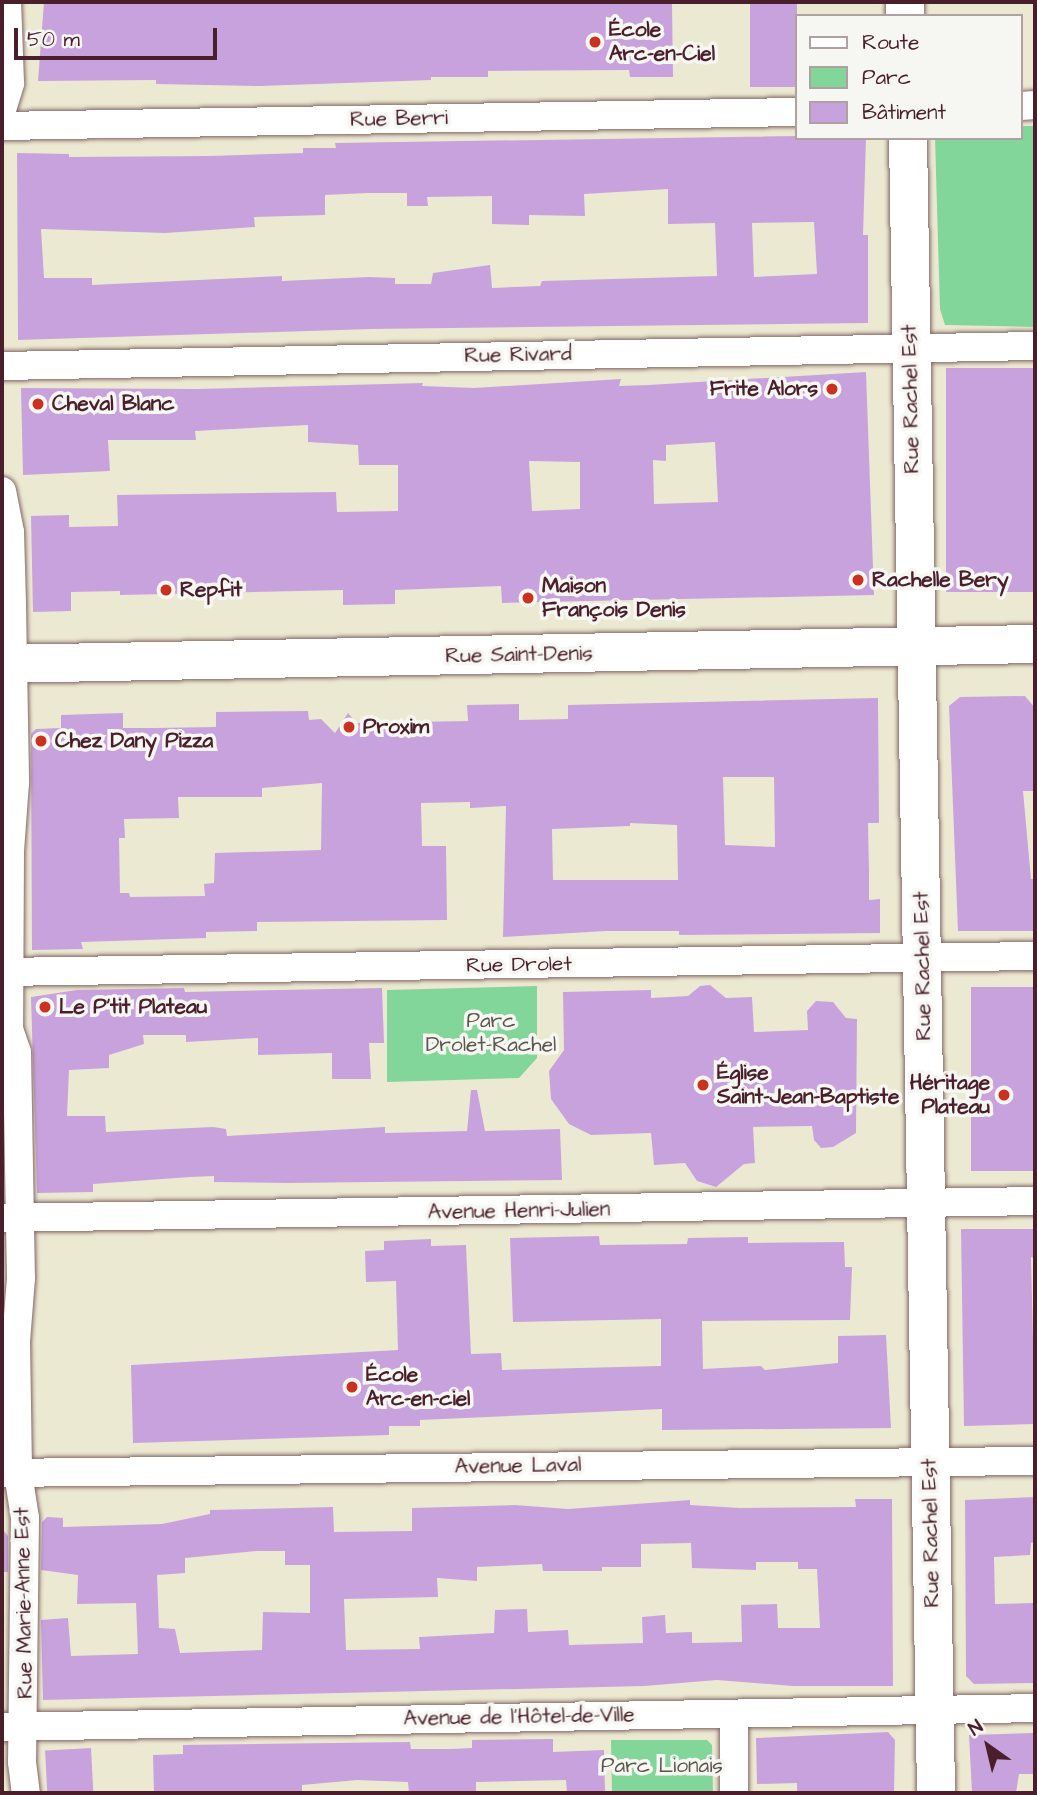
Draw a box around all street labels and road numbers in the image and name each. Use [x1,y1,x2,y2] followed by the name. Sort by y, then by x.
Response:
[350,106,448,132] street label: Rue Berri
[897,324,925,474] street label: Rue Rachel Est
[464,341,572,369] street label: Rue Rivard
[445,641,593,669] street label: Rue Saint-Denis
[909,891,937,1041] street label: Rue Rachel Est
[466,951,572,979] street label: Rue Drolet
[427,1197,611,1225] street label: Avenue Henri-Julien
[454,1452,582,1480] street label: Avenue Laval
[917,1458,945,1608] street label: Rue Rachel Est
[10,1507,38,1699] street label: Rue Marie-Anne Est
[403,1702,635,1732] street label: Avenue de l'Hôtel-de-Ville

